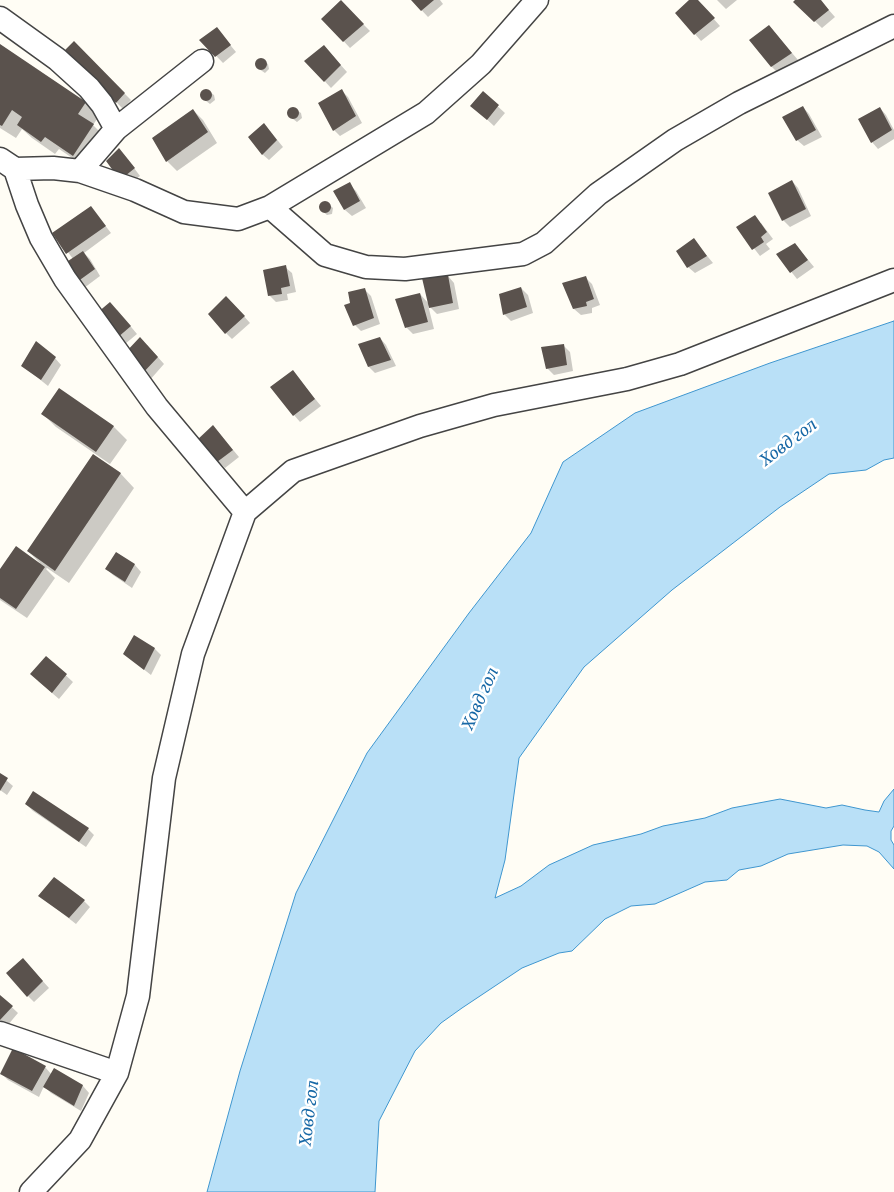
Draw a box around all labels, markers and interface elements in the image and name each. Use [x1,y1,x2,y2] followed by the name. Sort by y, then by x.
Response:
[757,416,821,470] water label: Ховд гол
[459,665,503,733] water label: Ховд гол
[296,1079,324,1147] water label: Ховд гол

